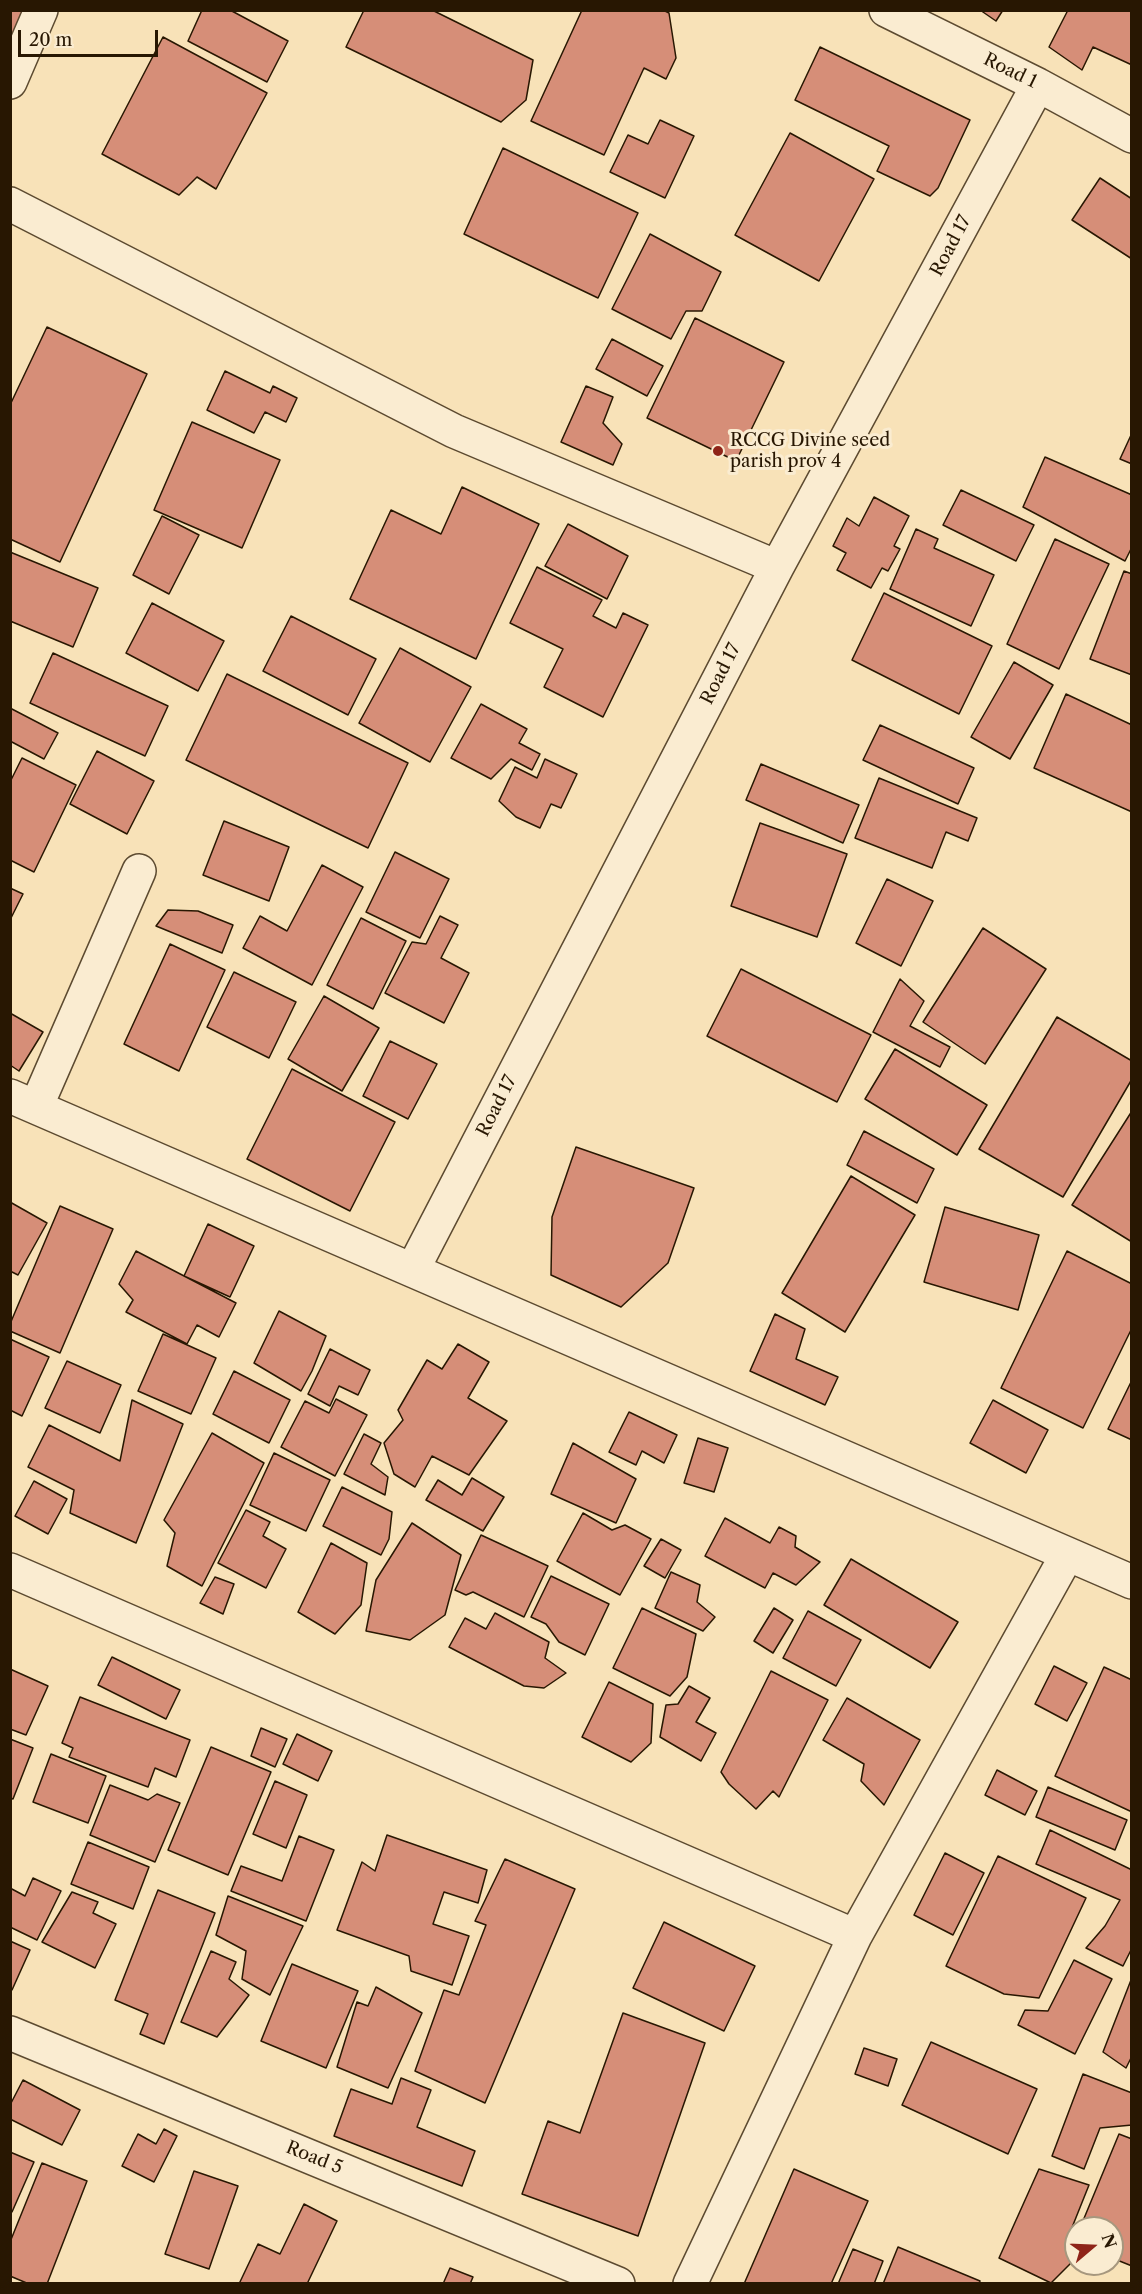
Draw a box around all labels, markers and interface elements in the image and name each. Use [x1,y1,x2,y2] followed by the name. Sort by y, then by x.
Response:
[21,18,160,56] scale bar
[29,29,72,51] text: 20 m
[980,49,1040,93] street label: Road 1
[926,212,976,280] street label: Road 17
[730,430,890,472] place label: RCCG Divine seed parish prov 4
[711,444,725,458] marker: RCCG Divine seed parish prov 4
[696,640,746,708] street label: Road 17
[472,1072,522,1140] street label: Road 17
[283,2137,345,2179] street label: Road 5
[1064,2216,1124,2276] north arrow
[1097,2231,1121,2251] text: N

